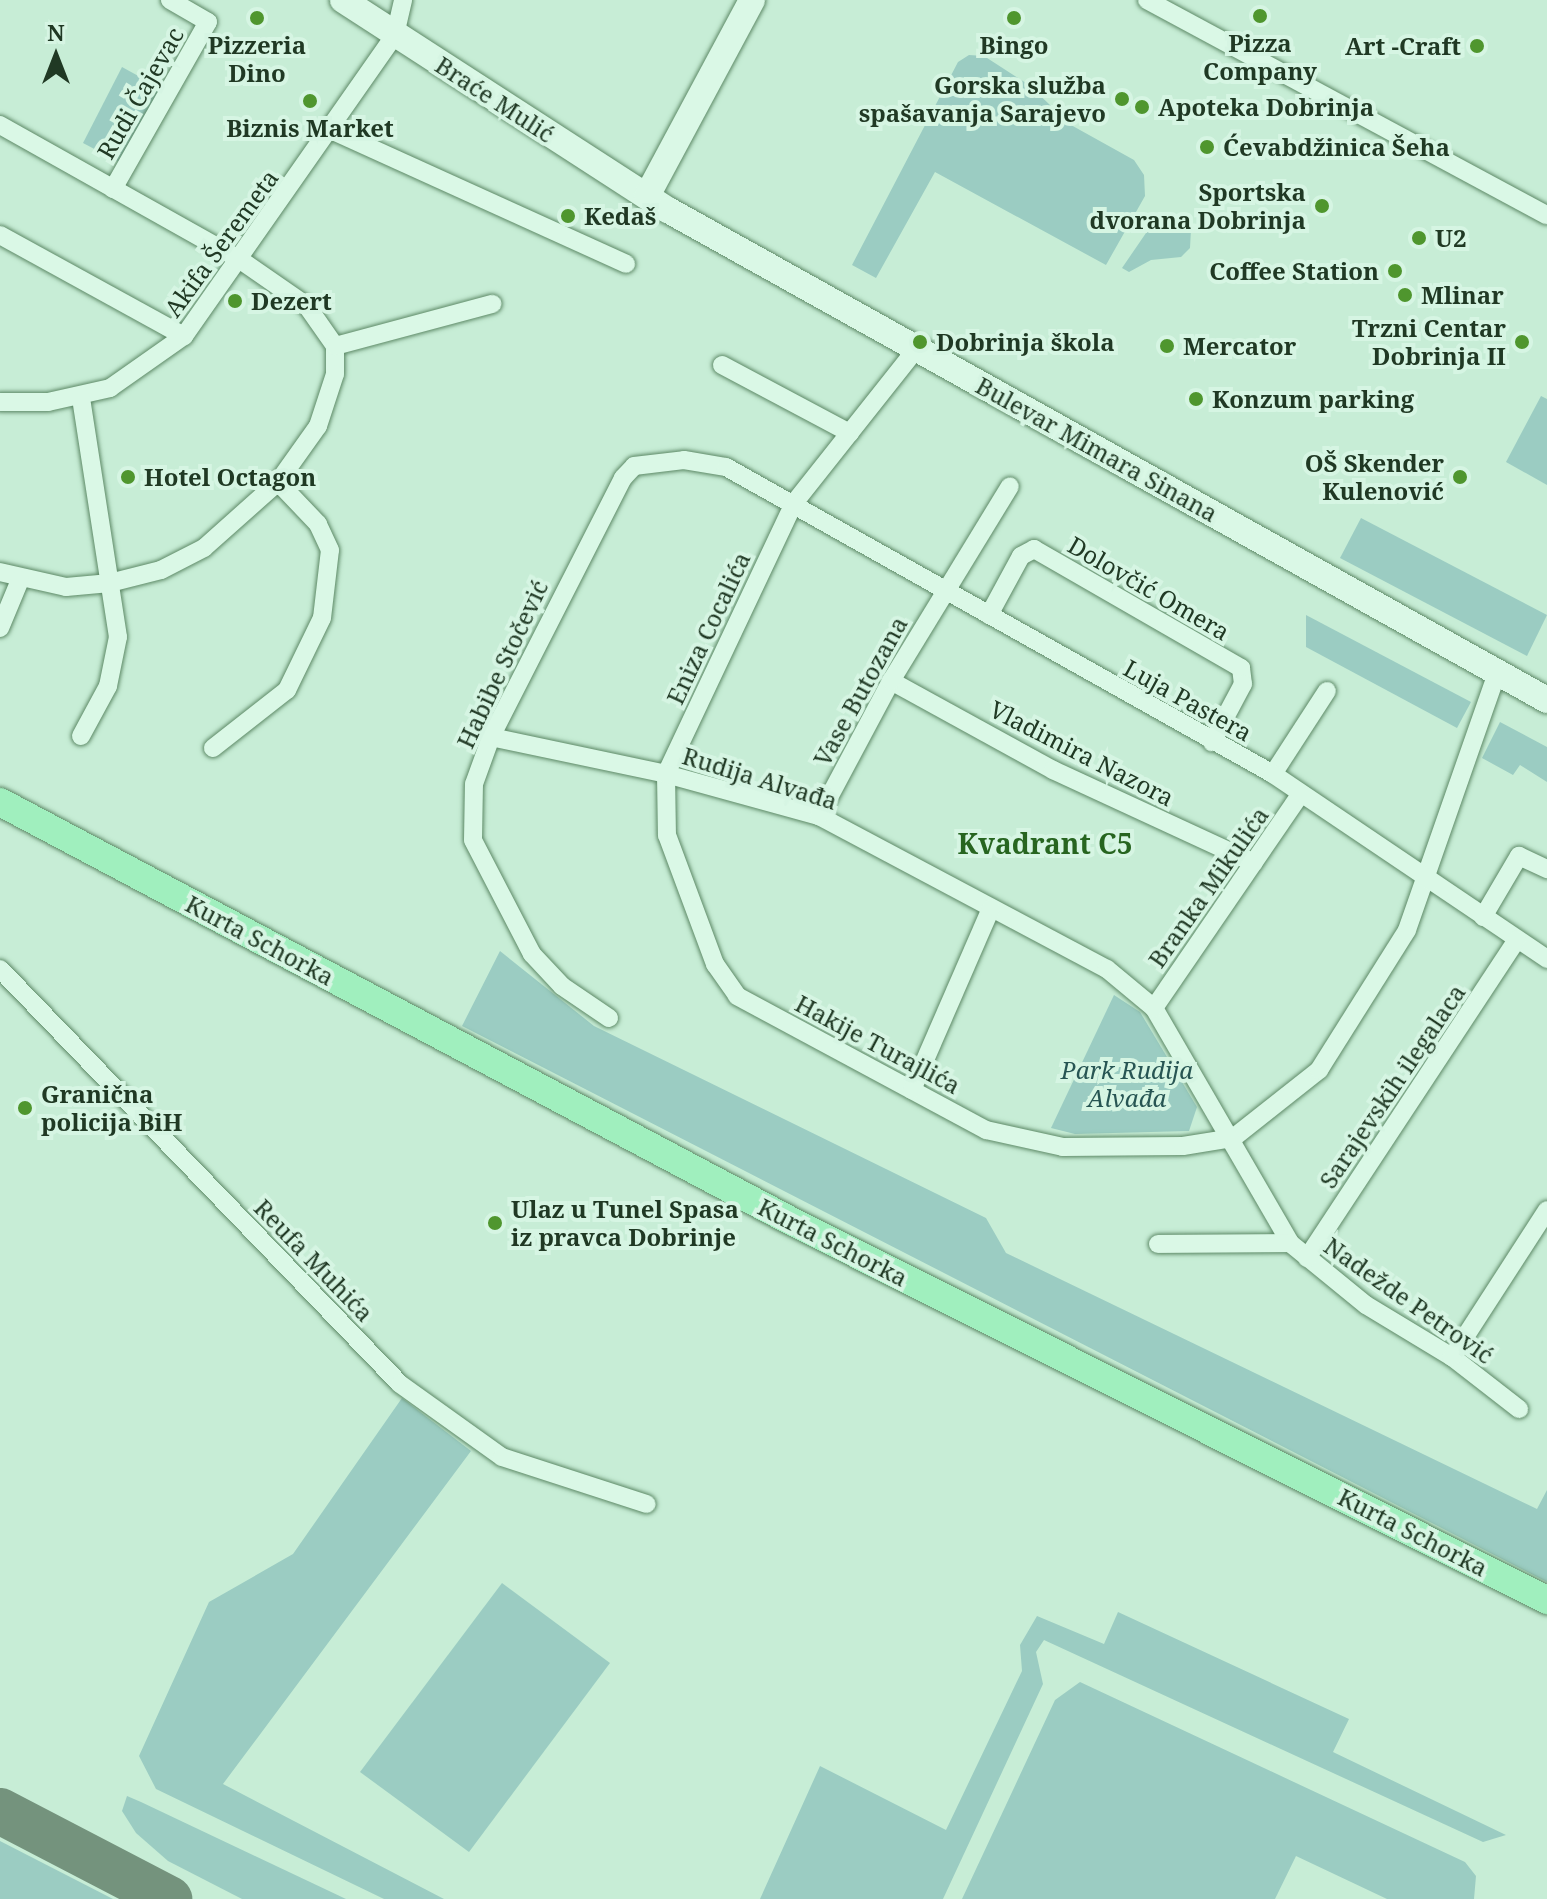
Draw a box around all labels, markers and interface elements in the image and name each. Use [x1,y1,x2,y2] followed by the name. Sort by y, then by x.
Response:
[1251,7,1269,25] marker: Pizza Company
[248,9,266,27] marker: Pizzeria Dino
[1005,9,1023,27] marker: Bingo
[16,16,96,96] north arrow
[47,17,65,47] text: N
[91,22,189,164] street label: Rudi Čajevac
[1203,29,1317,85] place label: Pizza Company
[208,31,306,87] place label: Pizzeria Dino
[980,31,1048,59] place label: Bingo
[1345,32,1461,60] place label: Art -Craft
[1468,37,1486,55] marker: Art -Craft
[430,50,560,148] street label: Braće Mulić
[859,71,1106,127] place label: Gorska služba spašavanja Sarajevo
[1113,90,1131,108] marker: Gorska služba spašavanja Sarajevo
[301,92,319,110] marker: Biznis Market
[1158,93,1374,121] place label: Apoteka Dobrinja
[1133,98,1151,116] marker: Apoteka Dobrinja
[226,114,394,142] place label: Biznis Market
[1223,133,1450,161] place label: Ćevabdžinica Šeha
[1198,138,1216,156] marker: Ćevabdžinica Šeha
[158,164,284,322] street label: Akifa Šeremeta
[1090,178,1306,234] place label: Sportska dvorana Dobrinja
[1313,197,1331,215] marker: Sportska dvorana Dobrinja
[584,202,656,230] place label: Kedaš
[559,207,577,225] marker: Kedaš
[1435,224,1466,252] place label: U2
[1410,229,1428,247] marker: U2
[1209,257,1379,285] place label: Coffee Station
[1386,262,1404,280] marker: Coffee Station
[1421,281,1504,309] place label: Mlinar
[1396,286,1414,304] marker: Mlinar
[251,287,332,315] place label: Dezert
[226,292,244,310] marker: Dezert
[1352,314,1506,370] place label: Trzni Centar Dobrinja II
[936,328,1115,356] place label: Dobrinja škola
[1183,332,1296,360] place label: Mercator
[911,333,929,351] marker: Dobrinja škola
[1513,333,1531,351] marker: Trzni Centar Dobrinja II
[1158,337,1176,355] marker: Mercator
[971,371,1223,527] street label: Bulevar Mimara Sinana
[1212,385,1414,413] place label: Konzum parking
[1187,390,1205,408] marker: Konzum parking
[1305,449,1444,505] place label: OŠ Skender Kulenović
[144,463,316,491] place label: Hotel Octagon
[119,468,137,486] marker: Hotel Octagon
[1451,468,1469,486] marker: OŠ Skender Kulenović
[1063,530,1235,646] street label: Dolovčić Omera
[660,547,756,709] street label: Eniza Cocalića
[450,575,554,753] street label: Habibe Stočević
[807,611,913,771] street label: Vase Butozana
[1119,653,1257,747] street label: Luja Pastera
[985,694,1179,812] street label: Vladimira Nazora
[679,741,841,815] street label: Rudija Alvađa
[1142,801,1274,973] street label: Branka Mikulića
[957,826,1133,860] district label: Kvadrant C5
[181,889,339,991] street label: Kurta Schorka
[1313,979,1471,1193] street label: Sarajevskih ilegalaca
[791,988,965,1100] street label: Hakije Turajlića
[1061,1056,1193,1112] park label: Park Rudija Alvađa
[41,1080,182,1136] place label: Granična policija BiH
[16,1099,34,1117] marker: Granična policija BiH
[753,1192,913,1292] street label: Kurta Schorka
[249,1193,379,1327] street label: Reufa Muhića
[511,1195,739,1251] place label: Ulaz u Tunel Spasa iz pravca Dobrinje
[486,1214,504,1232] marker: Ulaz u Tunel Spasa iz pravca Dobrinje
[1319,1231,1499,1369] street label: Nadežde Petrović
[1333,1482,1493,1582] street label: Kurta Schorka

